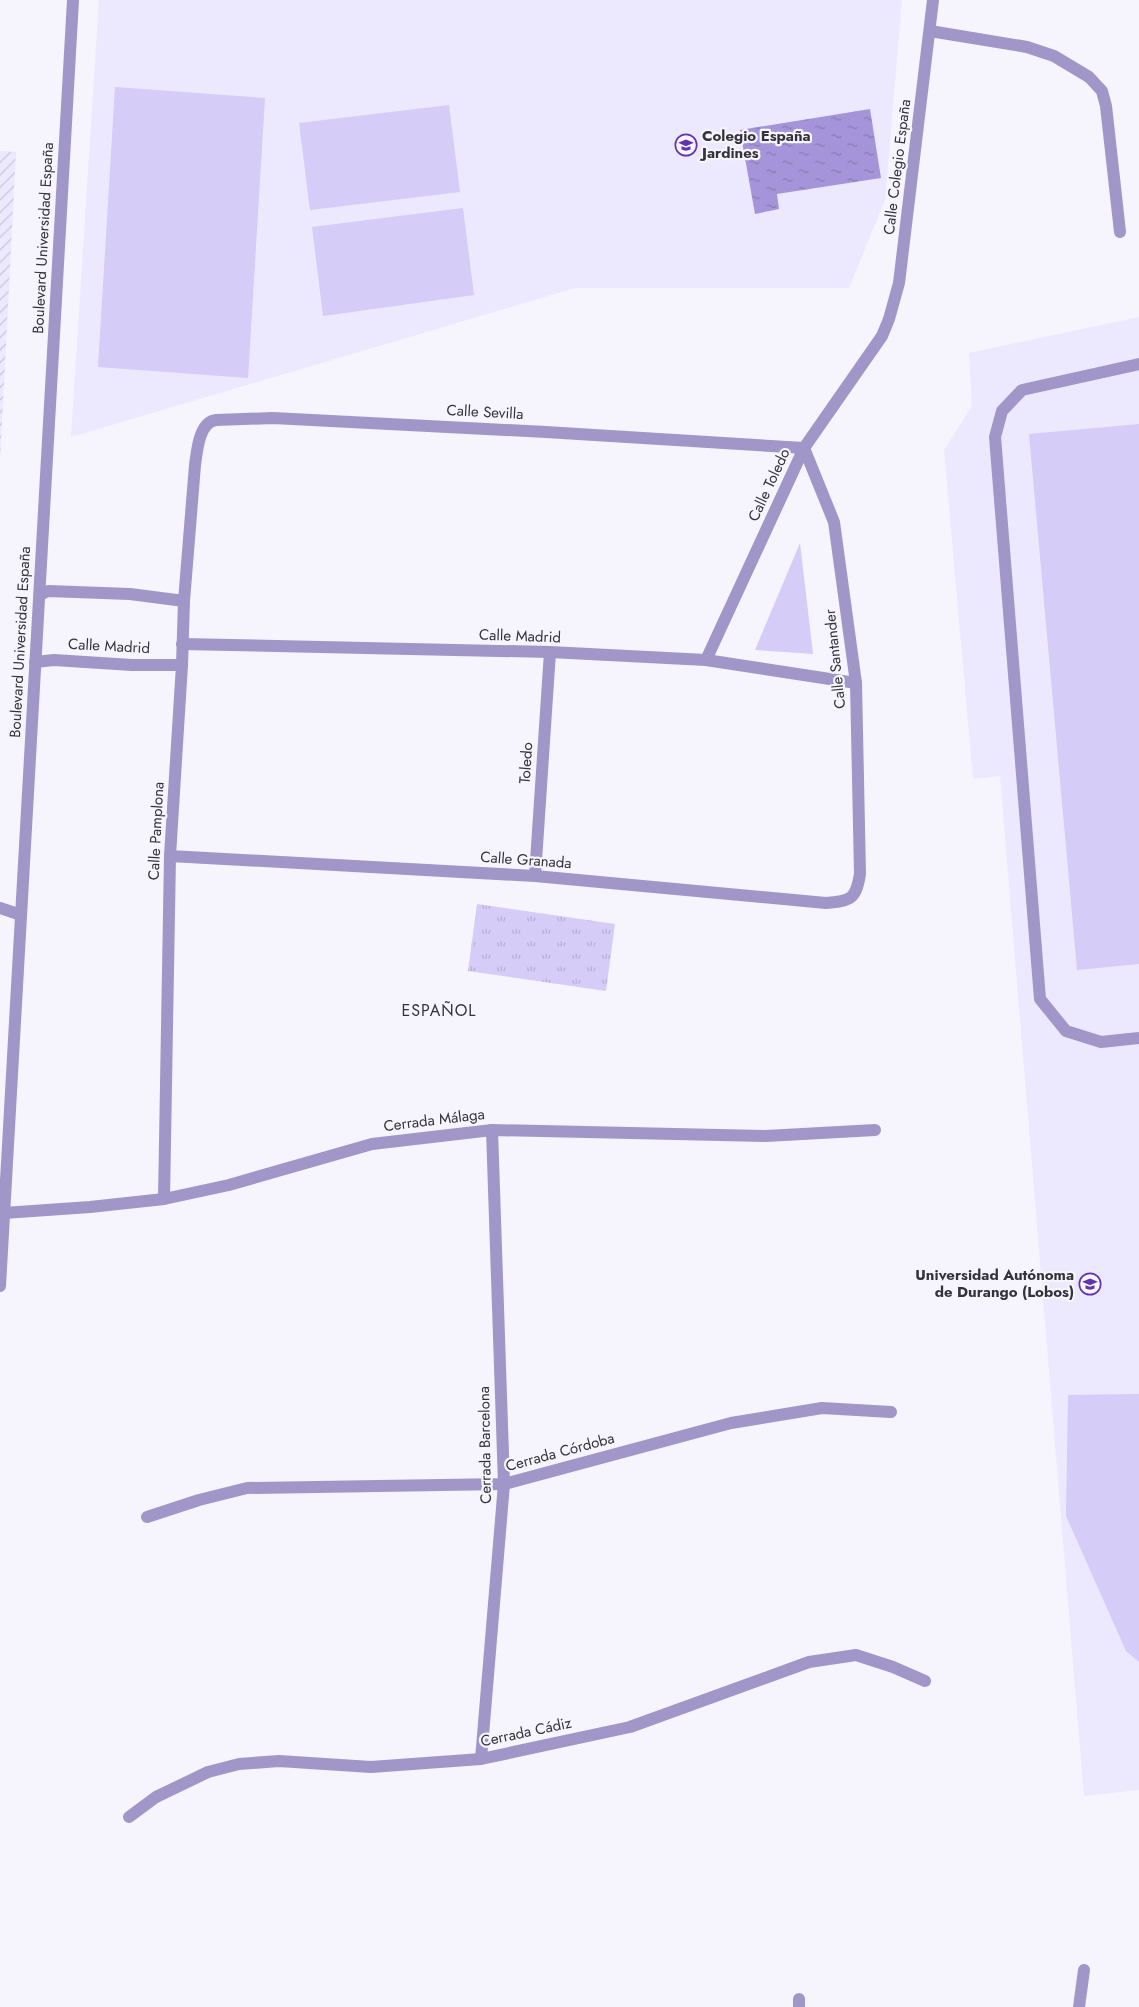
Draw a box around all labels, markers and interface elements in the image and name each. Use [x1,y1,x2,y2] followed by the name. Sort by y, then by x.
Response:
[878,98,916,236] street label: Calle Colegio España
[699,125,811,164] place label: Colegio España Jardines
[674,133,698,157] school or university icon: Colegio España Jardines
[27,142,59,334] street label: Boulevard Universidad España
[446,399,524,425] street label: Calle Sevilla
[743,445,795,525] street label: Calle Toledo
[4,546,36,738] street label: Boulevard Universidad España
[819,607,851,710] street label: Calle Santander
[479,624,561,648] street label: Calle Madrid
[67,633,151,659] street label: Calle Madrid
[514,741,538,785] street label: Toledo
[142,781,170,881] street label: Calle Pamplona
[480,846,572,874] street label: Calle Granada
[401,999,477,1022] district label: ESPAÑOL
[382,1103,486,1137] street label: Cerrada Málaga
[915,1264,1074,1303] place label: Universidad Autónoma de Durango (Lobos)
[1078,1272,1102,1296] school or university icon: Universidad Autónoma de Durango (Lobos)
[473,1386,497,1504] street label: Cerrada Barcelona
[503,1427,617,1477] street label: Cerrada Córdoba
[478,1712,574,1752] street label: Cerrada Cádiz

